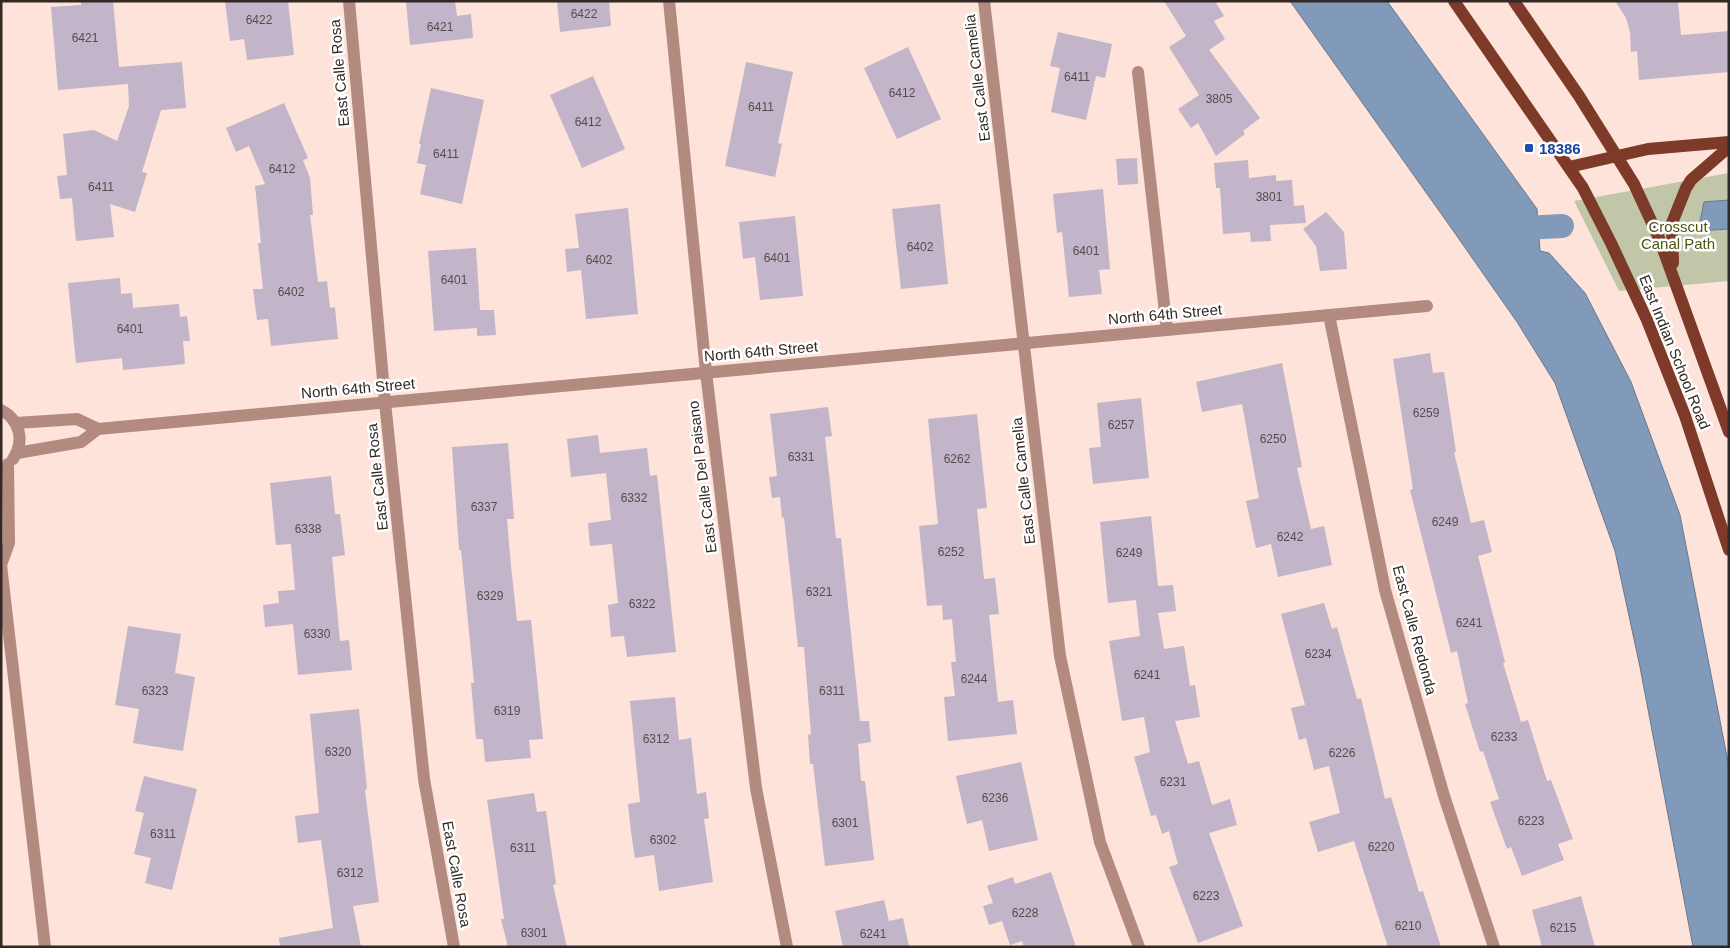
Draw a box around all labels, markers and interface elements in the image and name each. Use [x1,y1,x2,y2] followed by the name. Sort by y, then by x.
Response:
[571,7,598,21] house number: 6422
[246,13,273,27] house number: 6422
[961,13,993,142] street label: East Calle Camelia
[326,18,352,127] street label: East Calle Rosa
[427,20,454,34] house number: 6421
[72,31,99,45] house number: 6421
[1064,70,1090,84] house number: 6411
[889,86,916,100] house number: 6412
[1206,92,1233,106] house number: 3805
[748,100,774,114] house number: 6411
[575,115,602,129] house number: 6412
[1539,140,1581,157] place label: 18386
[1523,142,1535,154] marker: 18386
[433,147,459,161] house number: 6411
[269,162,296,176] house number: 6412
[88,180,114,194] house number: 6411
[1256,190,1283,204] house number: 3801
[1641,218,1715,252] park label: Crosscut Canal Path
[907,240,934,254] house number: 6402
[1073,244,1100,258] house number: 6401
[764,251,791,265] house number: 6401
[586,253,613,267] house number: 6402
[1636,272,1714,432] street label: East Indian School Road
[441,273,468,287] house number: 6401
[278,285,305,299] house number: 6402
[1107,300,1223,327] street label: North 64th Street
[117,322,144,336] house number: 6401
[703,337,819,364] street label: North 64th Street
[300,374,416,401] street label: North 64th Street
[684,400,720,554] street label: East Calle Del Paisano
[1413,406,1440,420] house number: 6259
[1008,416,1038,545] street label: East Calle Camelia
[1108,418,1135,432] house number: 6257
[363,422,391,531] street label: East Calle Rosa
[1260,432,1287,446] house number: 6250
[788,450,815,464] house number: 6331
[944,452,971,466] house number: 6262
[621,491,648,505] house number: 6332
[471,500,498,514] house number: 6337
[1432,515,1459,529] house number: 6249
[295,522,322,536] house number: 6338
[1277,530,1304,544] house number: 6242
[938,545,965,559] house number: 6252
[1116,546,1143,560] house number: 6249
[1390,563,1441,697] street label: East Calle Redonda
[806,585,833,599] house number: 6321
[477,589,504,603] house number: 6329
[629,597,656,611] house number: 6322
[1456,616,1483,630] house number: 6241
[304,627,331,641] house number: 6330
[1305,647,1332,661] house number: 6234
[1134,668,1161,682] house number: 6241
[961,672,988,686] house number: 6244
[142,684,169,698] house number: 6323
[819,684,845,698] house number: 6311
[494,704,521,718] house number: 6319
[1491,730,1518,744] house number: 6233
[643,732,670,746] house number: 6312
[325,745,352,759] house number: 6320
[1329,746,1356,760] house number: 6226
[1160,775,1187,789] house number: 6231
[982,791,1009,805] house number: 6236
[1518,814,1545,828] house number: 6223
[832,816,859,830] house number: 6301
[439,820,475,929] street label: East Calle Rosa
[150,827,176,841] house number: 6311
[650,833,677,847] house number: 6302
[1368,840,1395,854] house number: 6220
[510,841,536,855] house number: 6311
[337,866,364,880] house number: 6312
[1193,889,1220,903] house number: 6223
[1012,906,1039,920] house number: 6228
[1395,919,1422,933] house number: 6210
[1550,921,1577,935] house number: 6215
[521,926,548,940] house number: 6301
[860,927,887,941] house number: 6241

